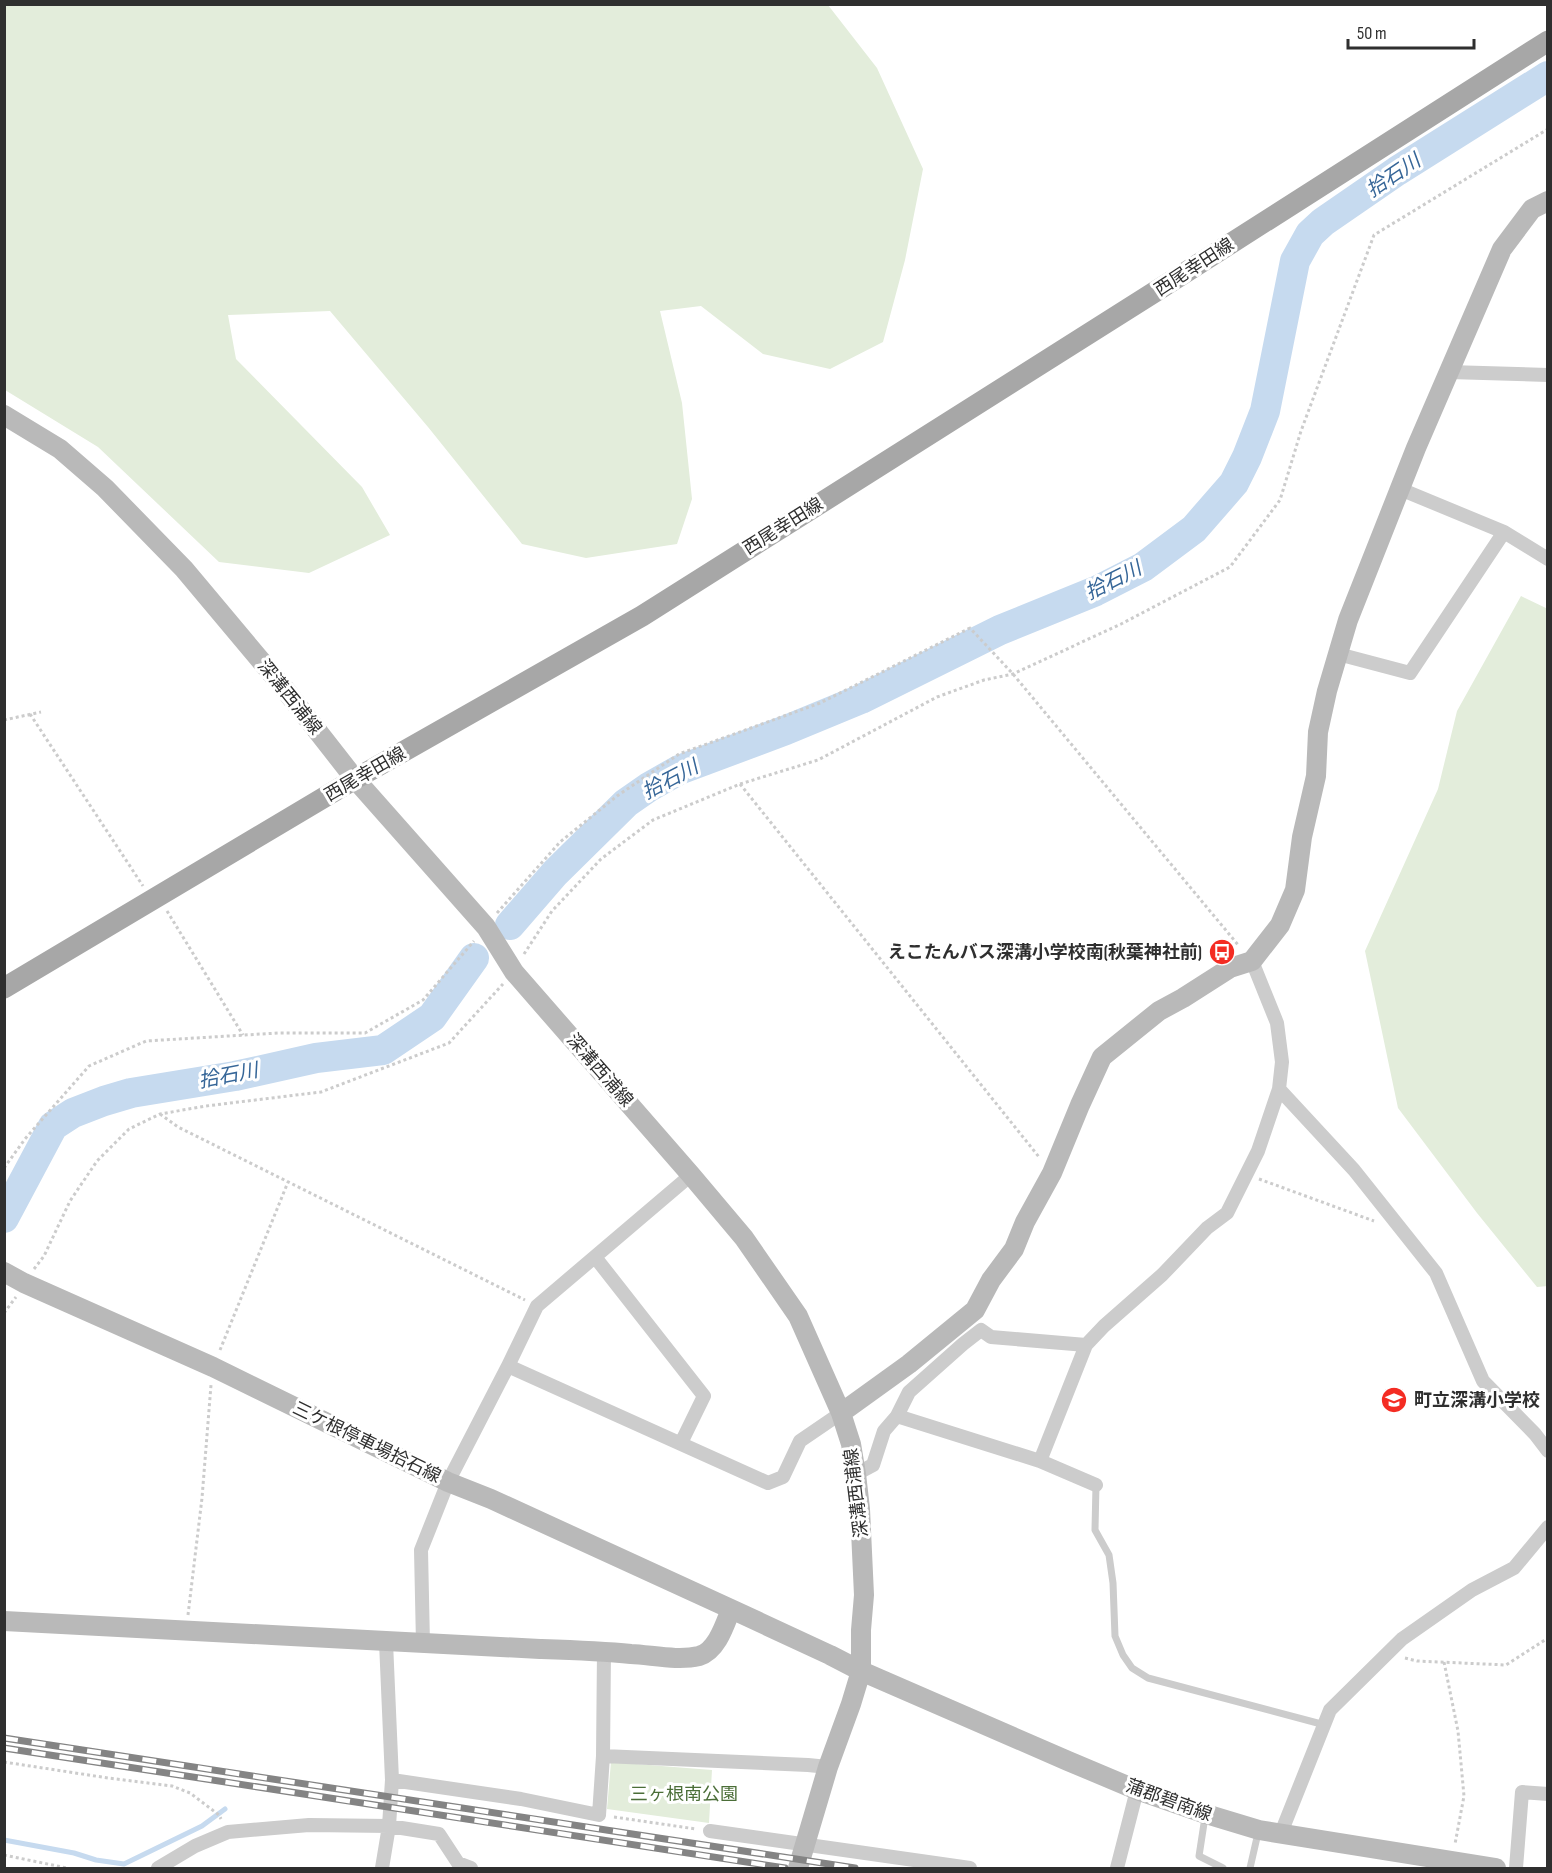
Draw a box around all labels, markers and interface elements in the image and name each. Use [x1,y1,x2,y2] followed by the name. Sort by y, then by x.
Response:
[1348,12,1474,50] scale bar
[1357,23,1387,44] text: 50 m
[1362,148,1427,203] water label: 拾石川
[1151,234,1238,301] street label: 西尾幸田線
[740,494,827,559] street label: 西尾幸田線
[1081,556,1147,605] water label: 拾石川
[253,656,326,739] street label: 深溝西浦線
[321,743,409,806] street label: 西尾幸田線
[638,754,704,805] water label: 拾石川
[1207,937,1237,967] bus stop icon: えこたんバス深溝小学校南(秋葉神社前)
[888,942,1202,963] place label: えこたんバス深溝小学校南(秋葉神社前)
[562,1029,637,1111] street label: 深溝西浦線
[196,1058,262,1093] water label: 拾石川
[1379,1385,1409,1415] school or university icon: 町立深溝小学校
[1414,1390,1540,1411] place label: 町立深溝小学校
[289,1398,444,1487] street label: 三ケ根停車場拾石線
[841,1447,872,1539] street label: 深溝西浦線
[1123,1775,1215,1826] street label: 蒲郡碧南線
[630,1784,738,1805] park label: 三ヶ根南公園

